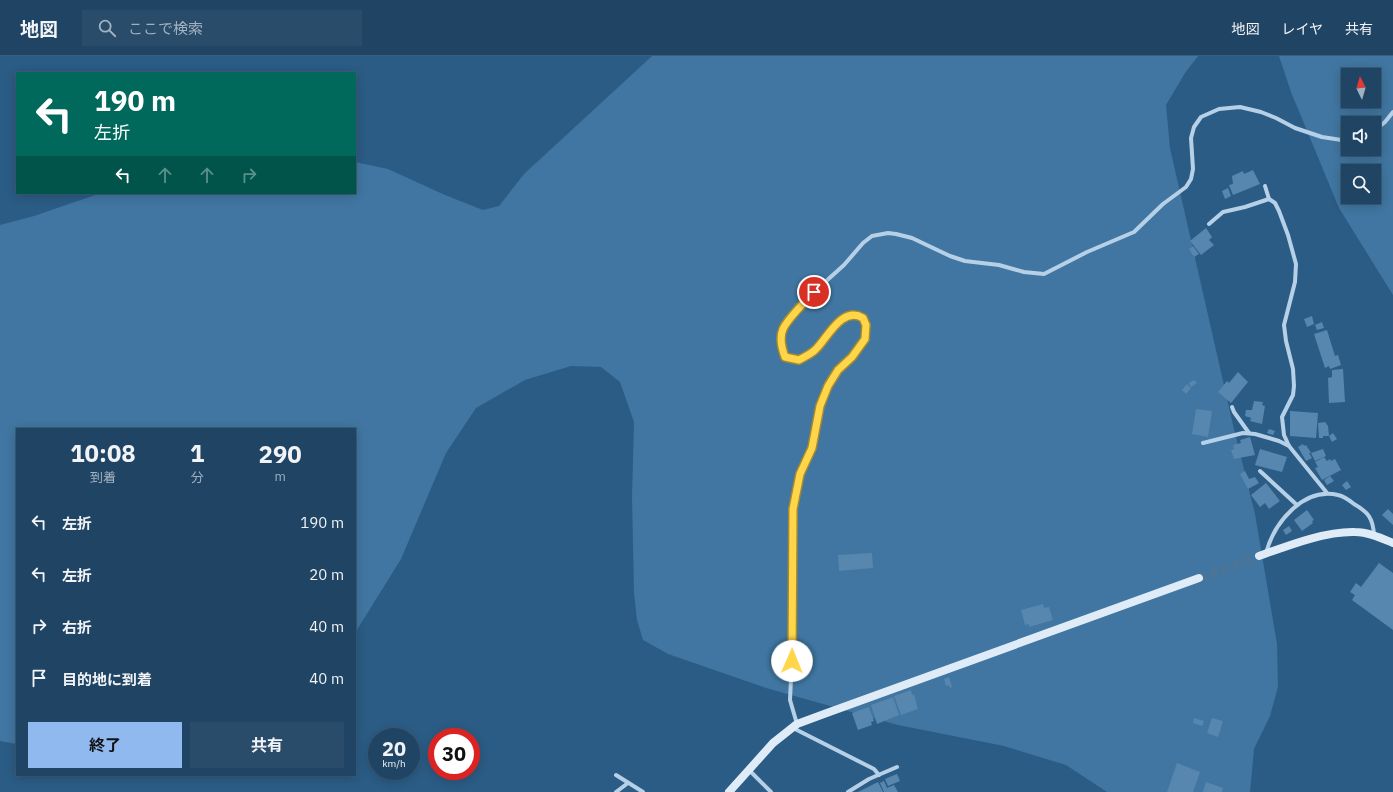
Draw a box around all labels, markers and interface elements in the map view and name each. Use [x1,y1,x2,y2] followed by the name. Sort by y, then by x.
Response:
[82,10,362,46] search box
[20,17,58,41] text: 地図
[96,17,118,39] icon: search
[128,19,203,38] text: ここで検索
[1231,20,1259,38] text: 地図
[1281,20,1323,38] text: レイヤ
[1345,20,1373,38] text: 共有
[1341,68,1381,108] north arrow
[1341,68,1381,204] map controls
[94,82,176,119] text: 190 m
[28,88,80,140] icon: left
[1341,116,1381,156] button: sound
[94,121,130,144] text: 左折
[112,164,134,186] icon: left
[154,164,176,186] icon: ahead
[196,164,218,186] icon: ahead
[238,164,260,186] icon: right
[1341,164,1381,204] button: search
[797,275,831,309] pin
[803,281,825,303] icon: arrive
[70,437,136,469] text: 10:08
[190,437,204,469] text: 1
[259,438,302,470] text: 290
[274,468,286,485] text: m
[90,469,116,486] text: 到着
[191,469,204,486] text: 分
[28,511,50,533] icon: left
[300,513,344,532] text: 190 m
[62,514,92,533] text: 左折
[28,563,50,585] icon: left
[309,565,344,584] text: 20 m
[62,566,92,585] text: 左折
[28,615,50,637] icon: right
[309,617,344,636] text: 40 m
[62,618,92,637] text: 右折
[771,640,813,682] position arrow
[28,667,50,689] icon: arrive
[309,669,344,688] text: 40 m
[62,670,152,689] text: 目的地に到着
[28,722,182,768] button: 終了
[190,722,344,768] button: 共有
[428,728,480,780] speed limit sign: 30
[382,735,406,762] text: 20
[382,757,406,770] text: km/h

